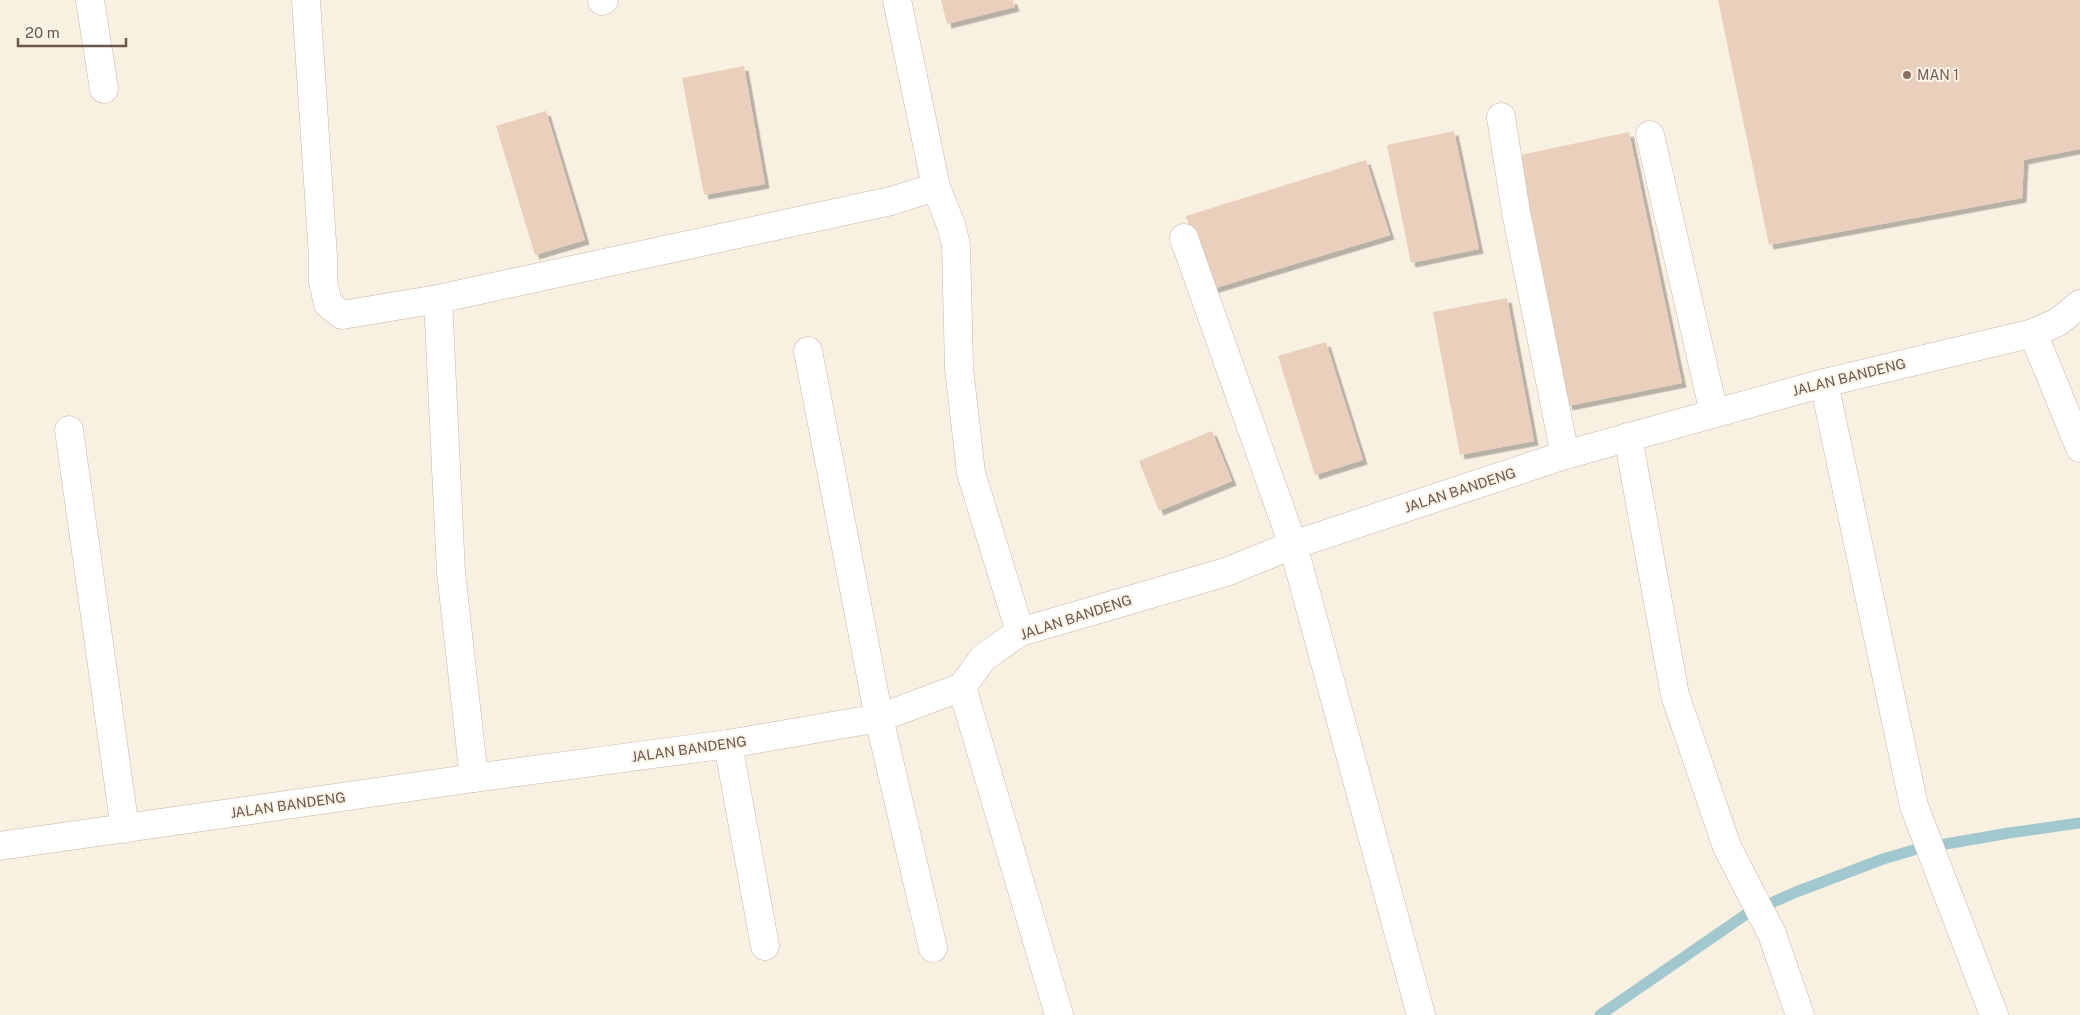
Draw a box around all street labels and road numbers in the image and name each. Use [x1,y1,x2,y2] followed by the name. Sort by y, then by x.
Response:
[1791,355,1907,399] street label: JALAN BANDENG
[1402,464,1518,516] street label: JALAN BANDENG
[1018,591,1134,643] street label: JALAN BANDENG
[630,733,748,765] street label: JALAN BANDENG
[229,789,347,821] street label: JALAN BANDENG

